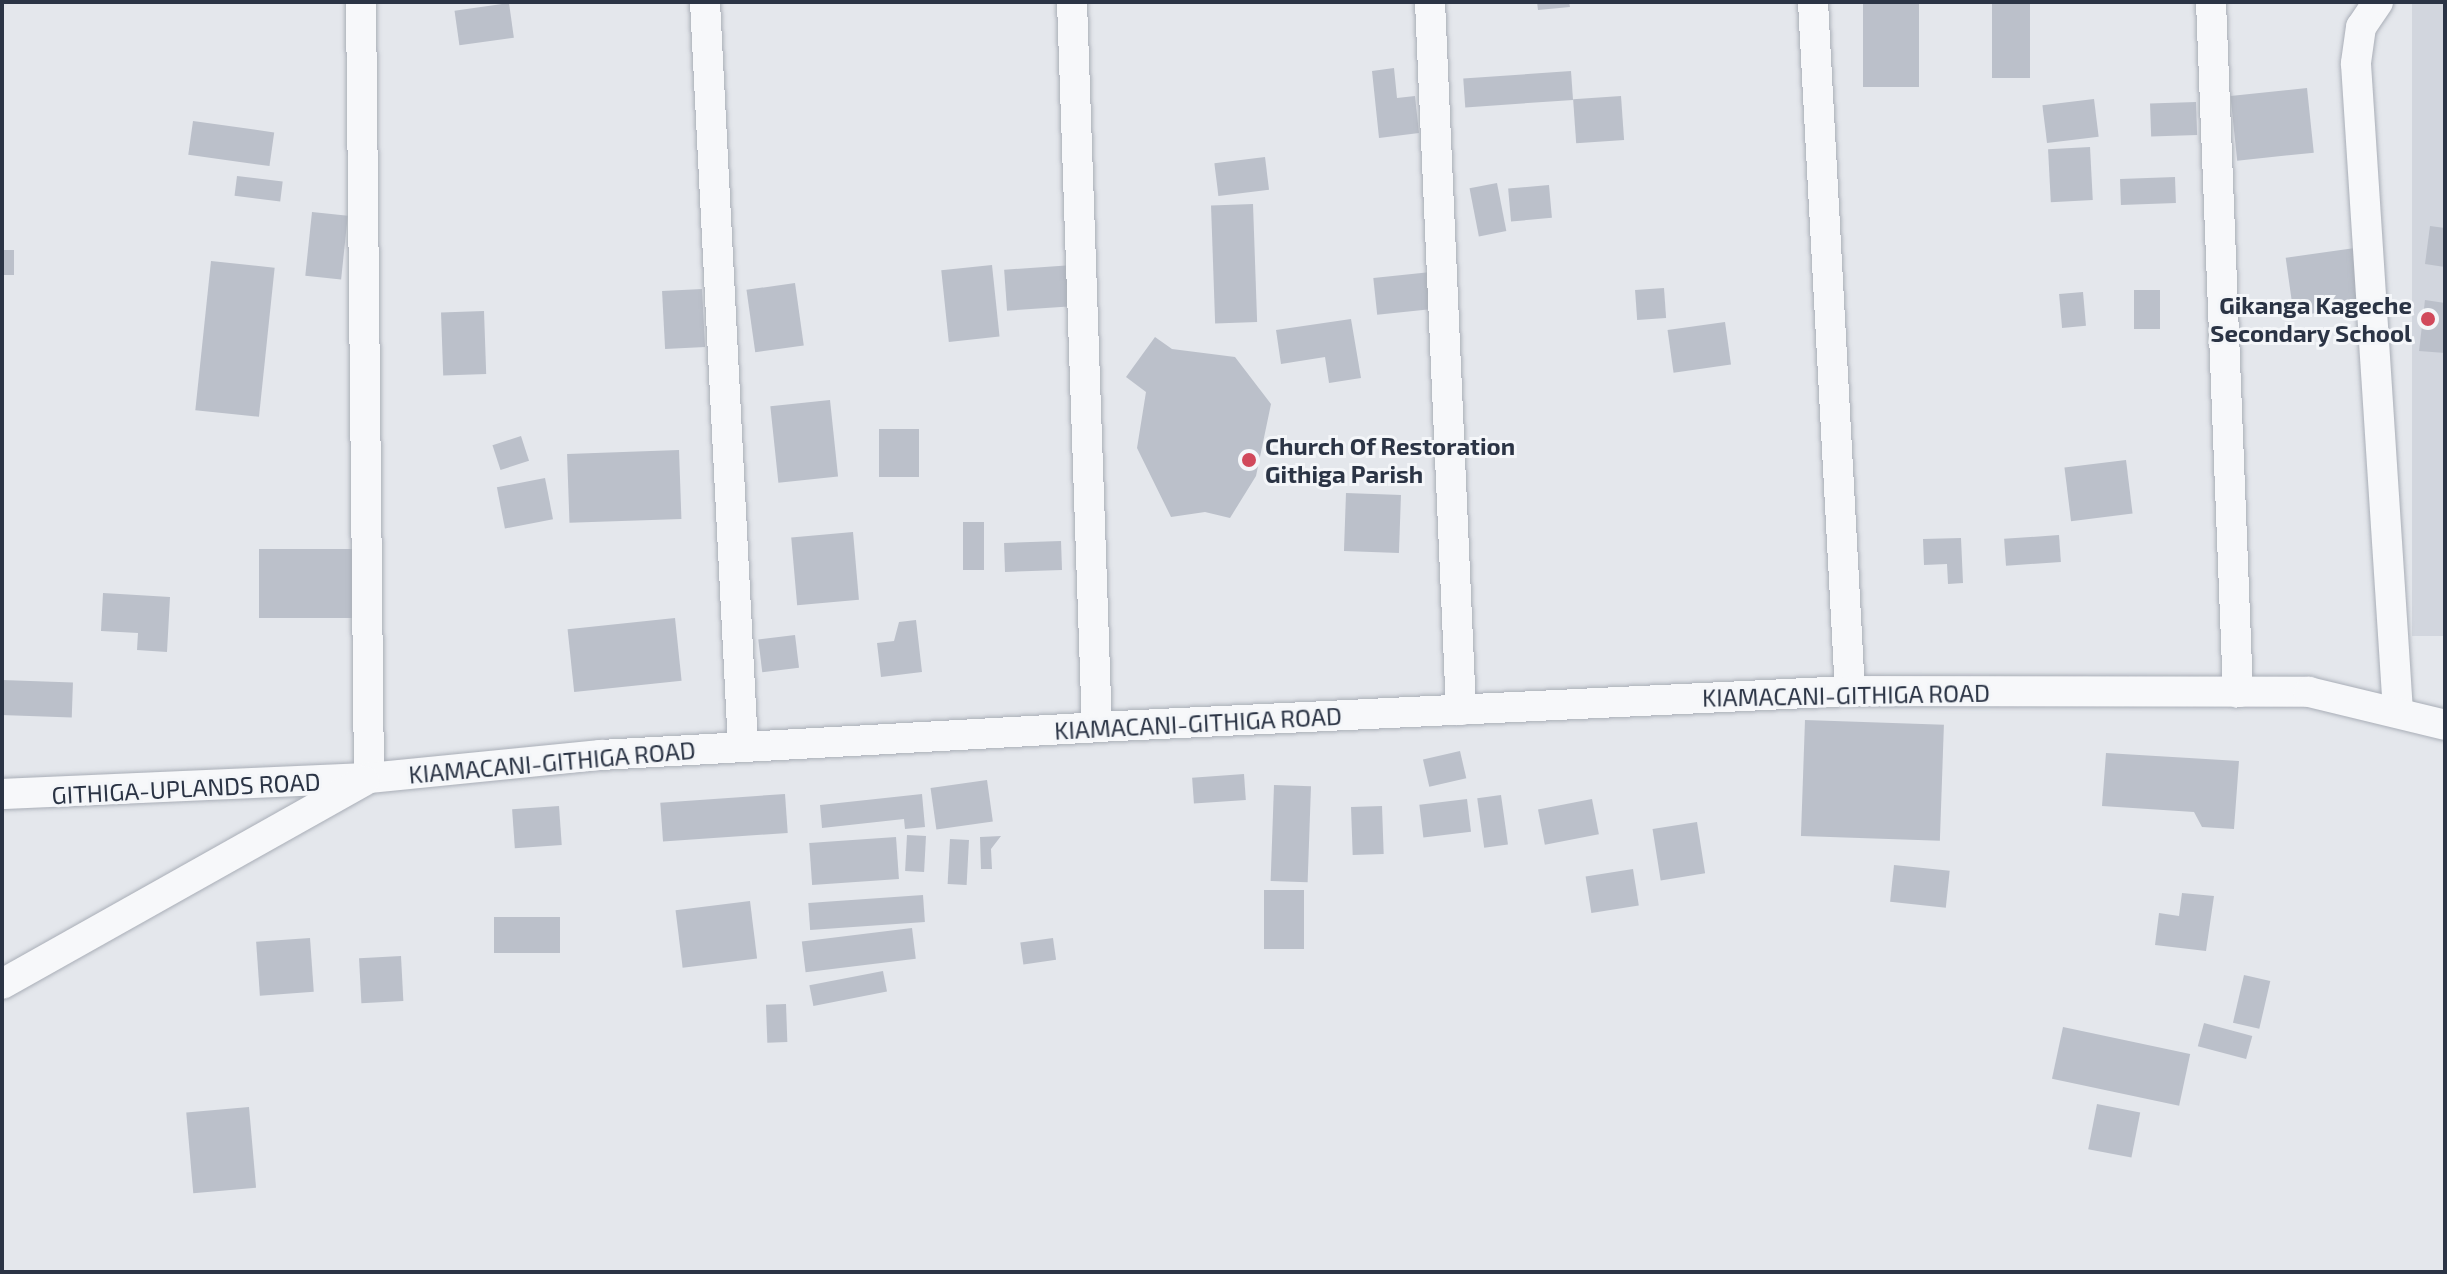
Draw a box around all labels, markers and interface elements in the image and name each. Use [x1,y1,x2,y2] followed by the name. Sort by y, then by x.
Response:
[2210,291,2412,347] place label: Gikanga Kageche Secondary School
[2419,310,2437,328] marker: Gikanga Kageche Secondary School
[1265,432,1516,488] place label: Church Of Restoration Githiga Parish
[1240,451,1258,469] marker: Church Of Restoration Githiga Parish
[1702,678,1990,712] street label: KIAMACANI-GITHIGA ROAD
[1053,701,1343,745] street label: KIAMACANI-GITHIGA ROAD
[407,735,697,789] street label: KIAMACANI-GITHIGA ROAD
[51,767,321,809] street label: GITHIGA-UPLANDS ROAD

